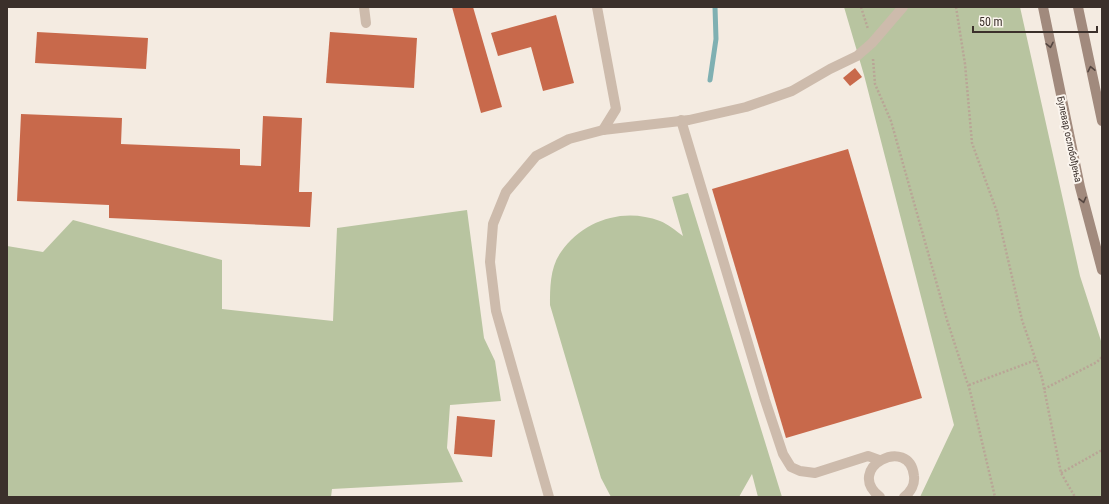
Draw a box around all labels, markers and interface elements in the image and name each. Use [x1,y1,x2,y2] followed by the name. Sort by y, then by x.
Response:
[973,8,1097,34] scale bar
[979,15,1003,29] text: 50 m
[1046,42,1054,48] one-way arrow
[1087,66,1096,73] one-way arrow
[1055,95,1084,183] street label: Булевар ослобођења
[1078,196,1087,203] one-way arrow

